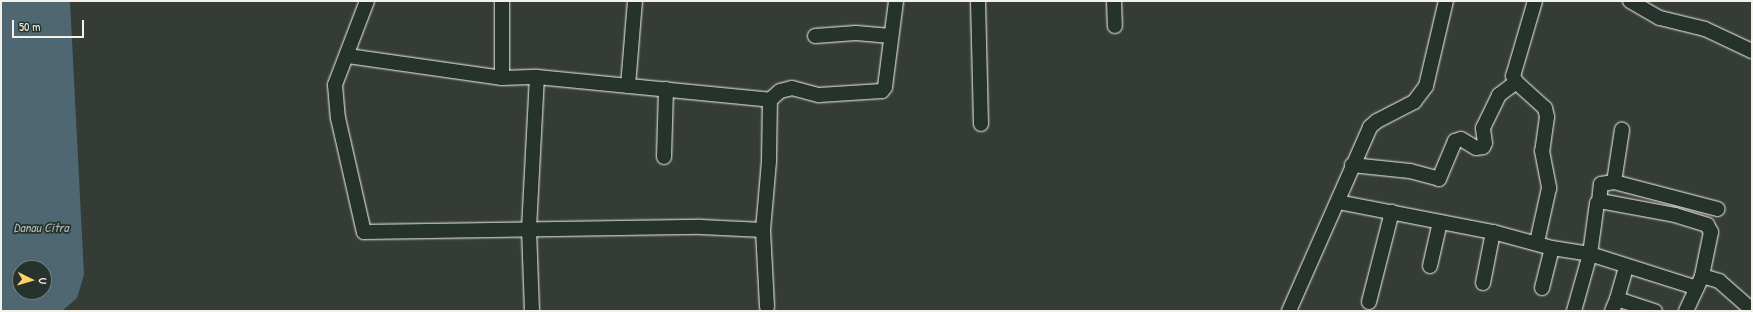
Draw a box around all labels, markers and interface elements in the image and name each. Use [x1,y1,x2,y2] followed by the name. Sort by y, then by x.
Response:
[14,12,86,38] scale bar
[19,18,40,35] text: 50 m
[13,219,69,235] water label: Danau Citra
[12,260,52,300] north arrow
[36,277,50,285] text: U

